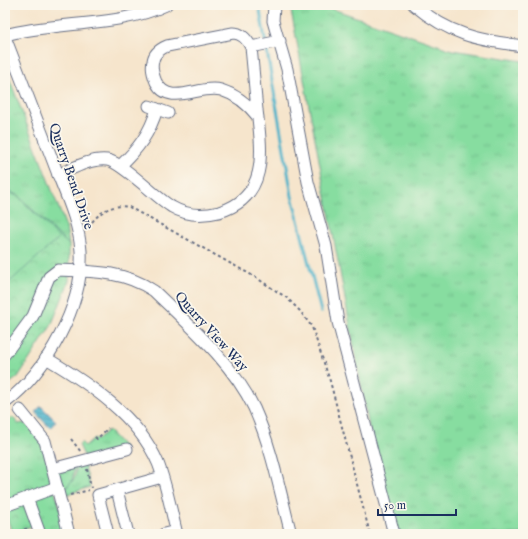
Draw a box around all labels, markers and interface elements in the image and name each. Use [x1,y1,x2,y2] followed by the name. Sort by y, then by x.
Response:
[44,121,98,232] street label: Quarry Bend Drive
[171,288,252,376] street label: Quarry View Way
[378,491,456,517] scale bar
[384,498,406,513] text: 50 m

